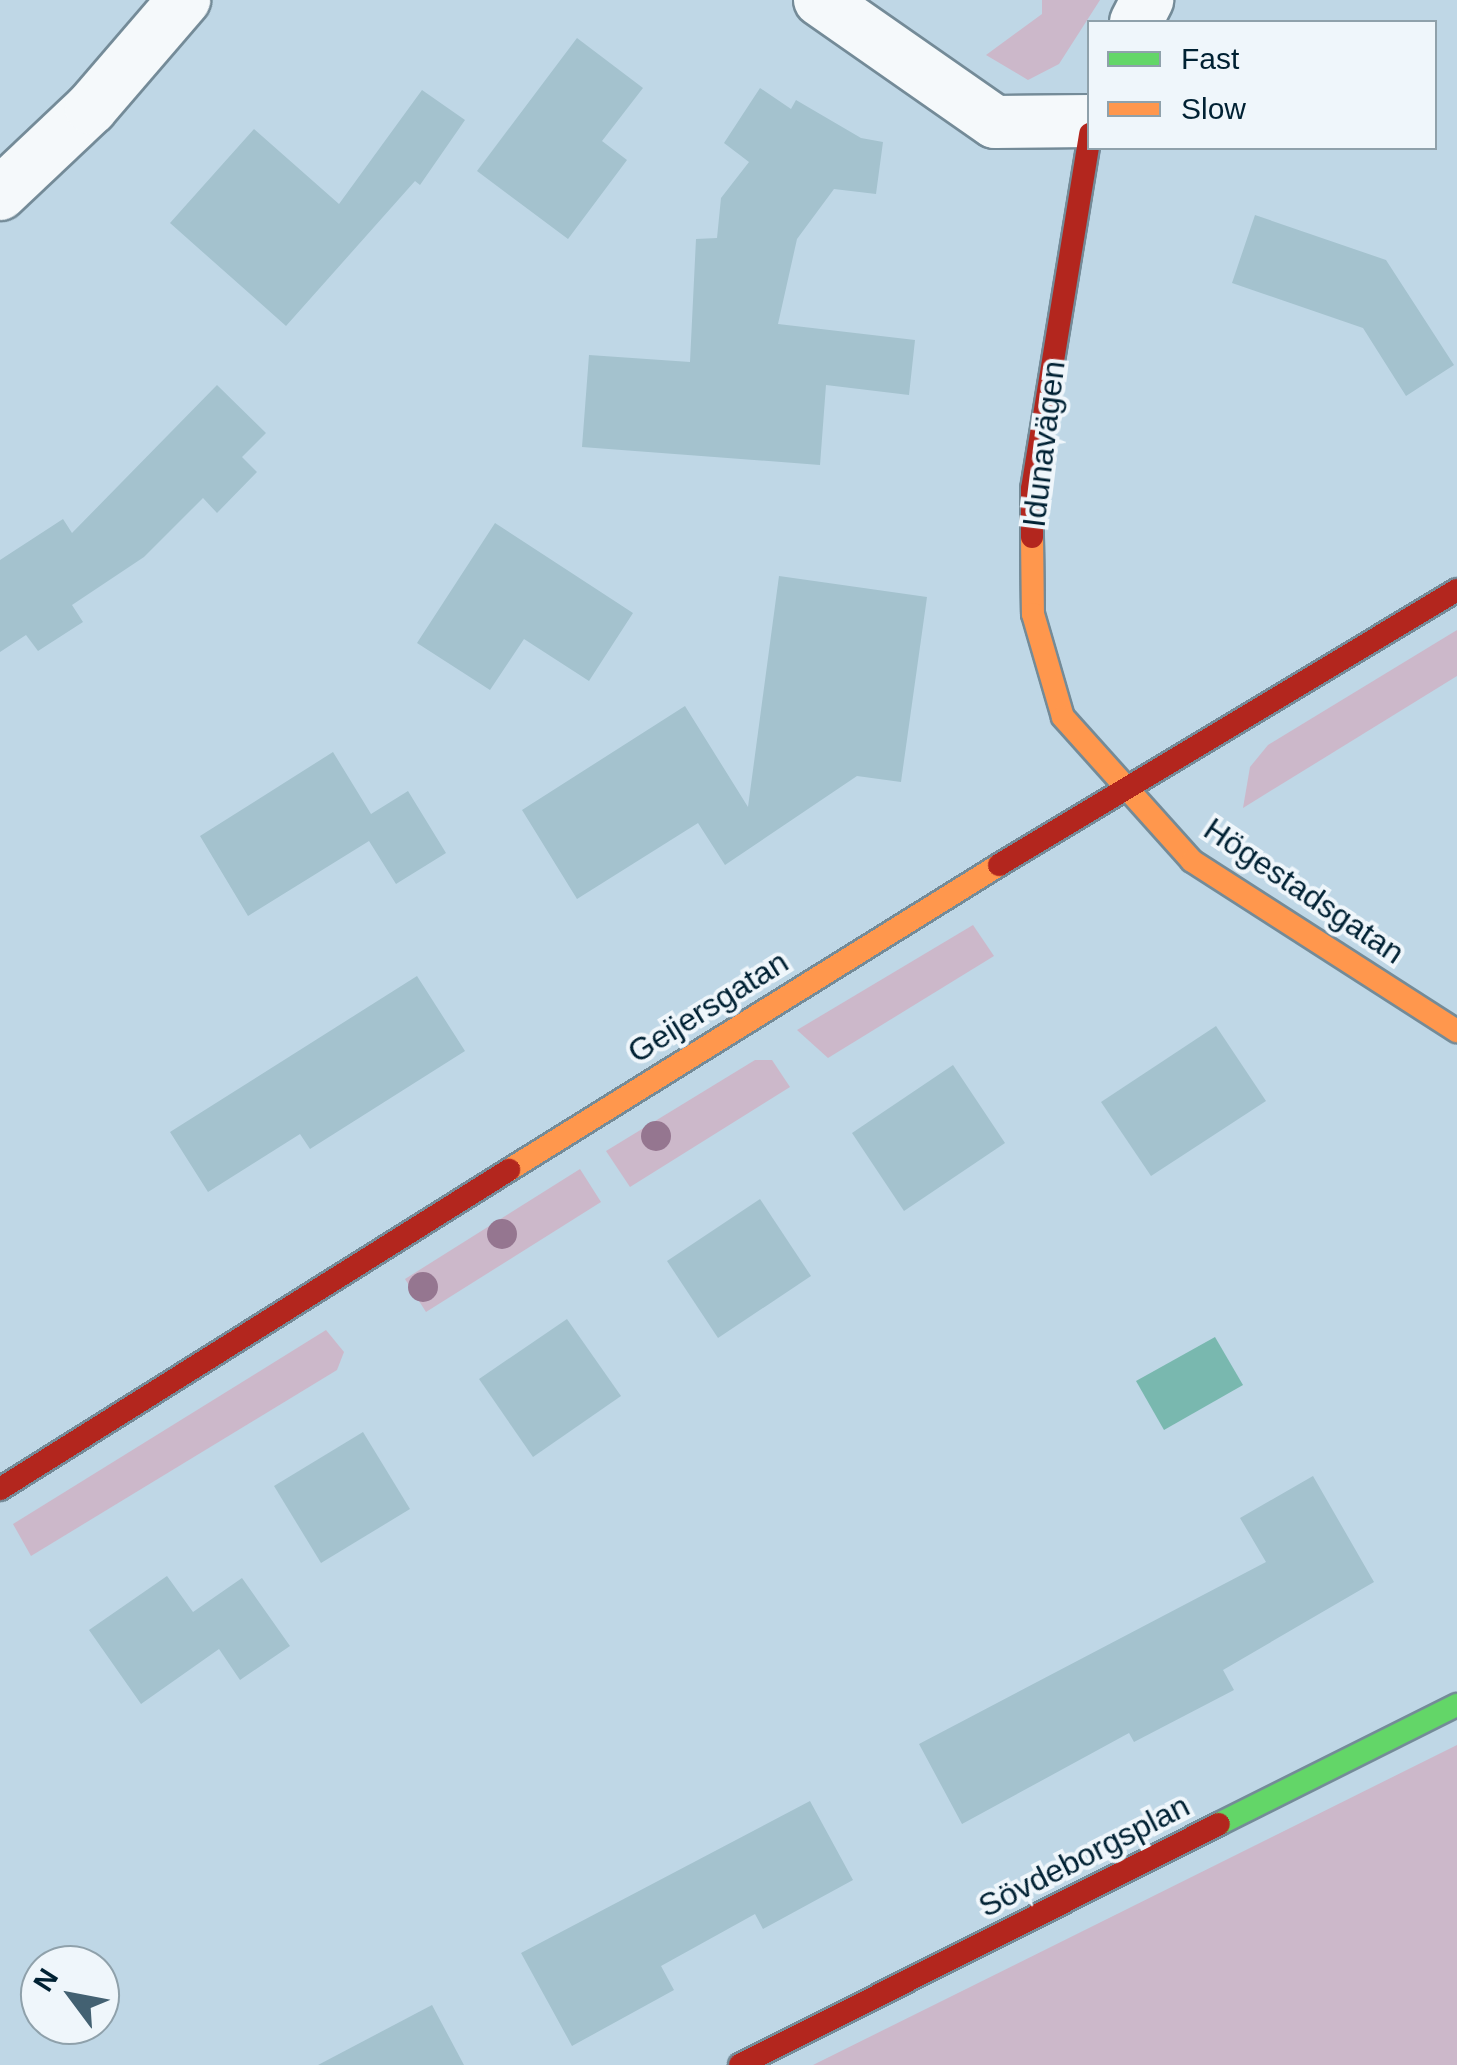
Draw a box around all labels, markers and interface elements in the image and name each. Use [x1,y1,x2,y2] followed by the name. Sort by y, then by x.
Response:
[1087,20,1437,150] legend
[1181,42,1239,75] text: Fast
[1181,92,1246,125] text: Slow
[1015,359,1073,529] street label: Idunavägen
[1197,810,1411,972] street label: Högestadsgatan
[621,943,795,1071] street label: Geijersgatan
[972,1786,1196,1926] street label: Sövdeborgsplan
[20,1945,120,2045] north arrow
[27,1963,64,1997] text: N

